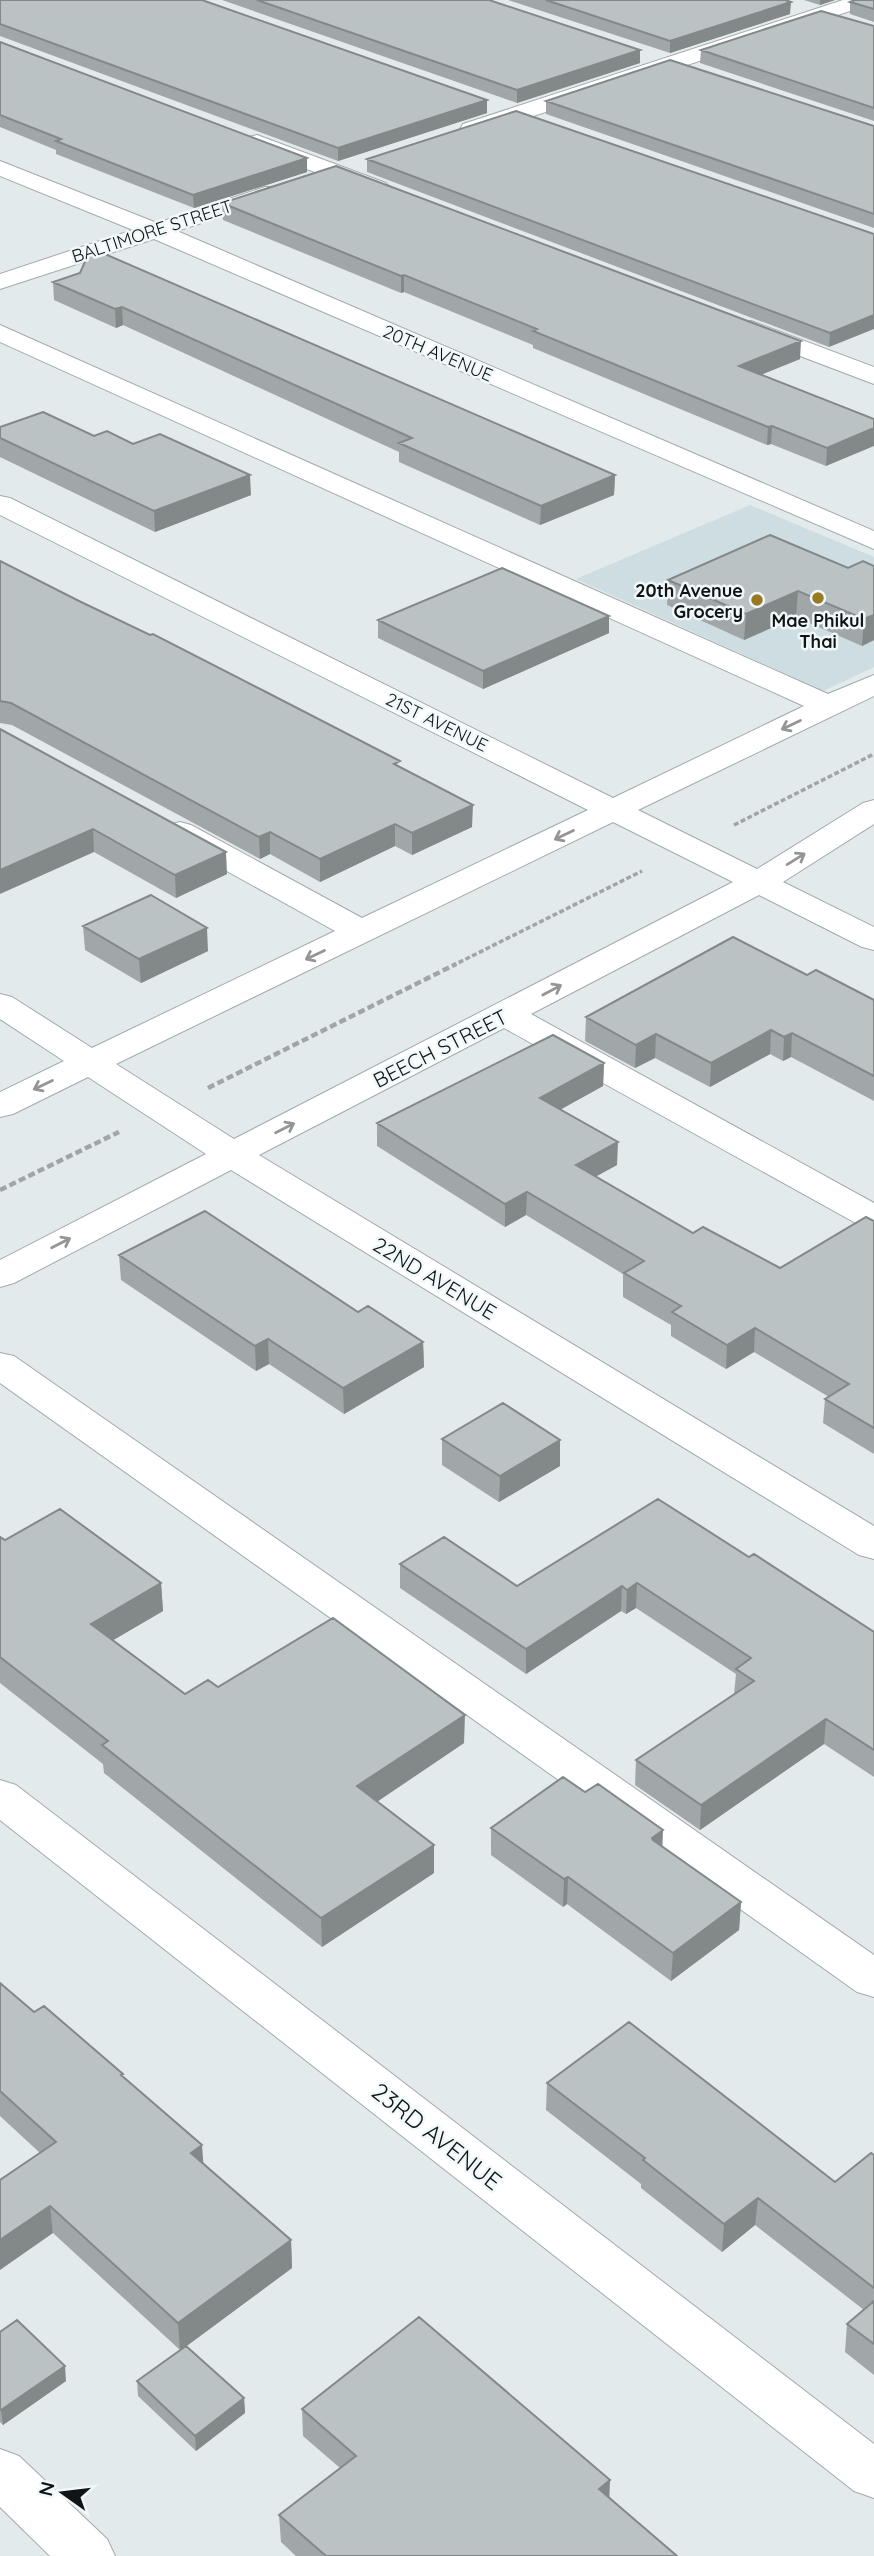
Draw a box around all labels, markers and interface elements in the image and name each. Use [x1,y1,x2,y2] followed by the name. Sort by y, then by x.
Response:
[69,194,235,268] street label: BALTIMORE STREET
[379,319,497,387] street label: 20TH AVENUE
[635,579,743,623] place label: 20th Avenue Grocery
[810,590,826,606] marker: Mae Phikul Thai
[749,592,765,608] marker: 20th Avenue Grocery
[772,609,864,653] place label: Mae Phikul Thai
[382,687,492,757] street label: 21ST AVENUE
[781,719,802,732] one-way arrow
[554,829,575,842] one-way arrow
[785,851,805,865] one-way arrow
[305,948,326,962] one-way arrow
[541,982,562,996] one-way arrow
[369,1003,511,1093] street label: BEECH STREET
[33,1079,54,1092] one-way arrow
[274,1121,295,1134] one-way arrow
[369,1231,501,1325] street label: 22ND AVENUE
[50,1236,71,1250] one-way arrow
[366,2076,508,2196] street label: 23RD AVENUE
[28,2458,98,2528] north arrow
[33,2479,60,2499] text: N

